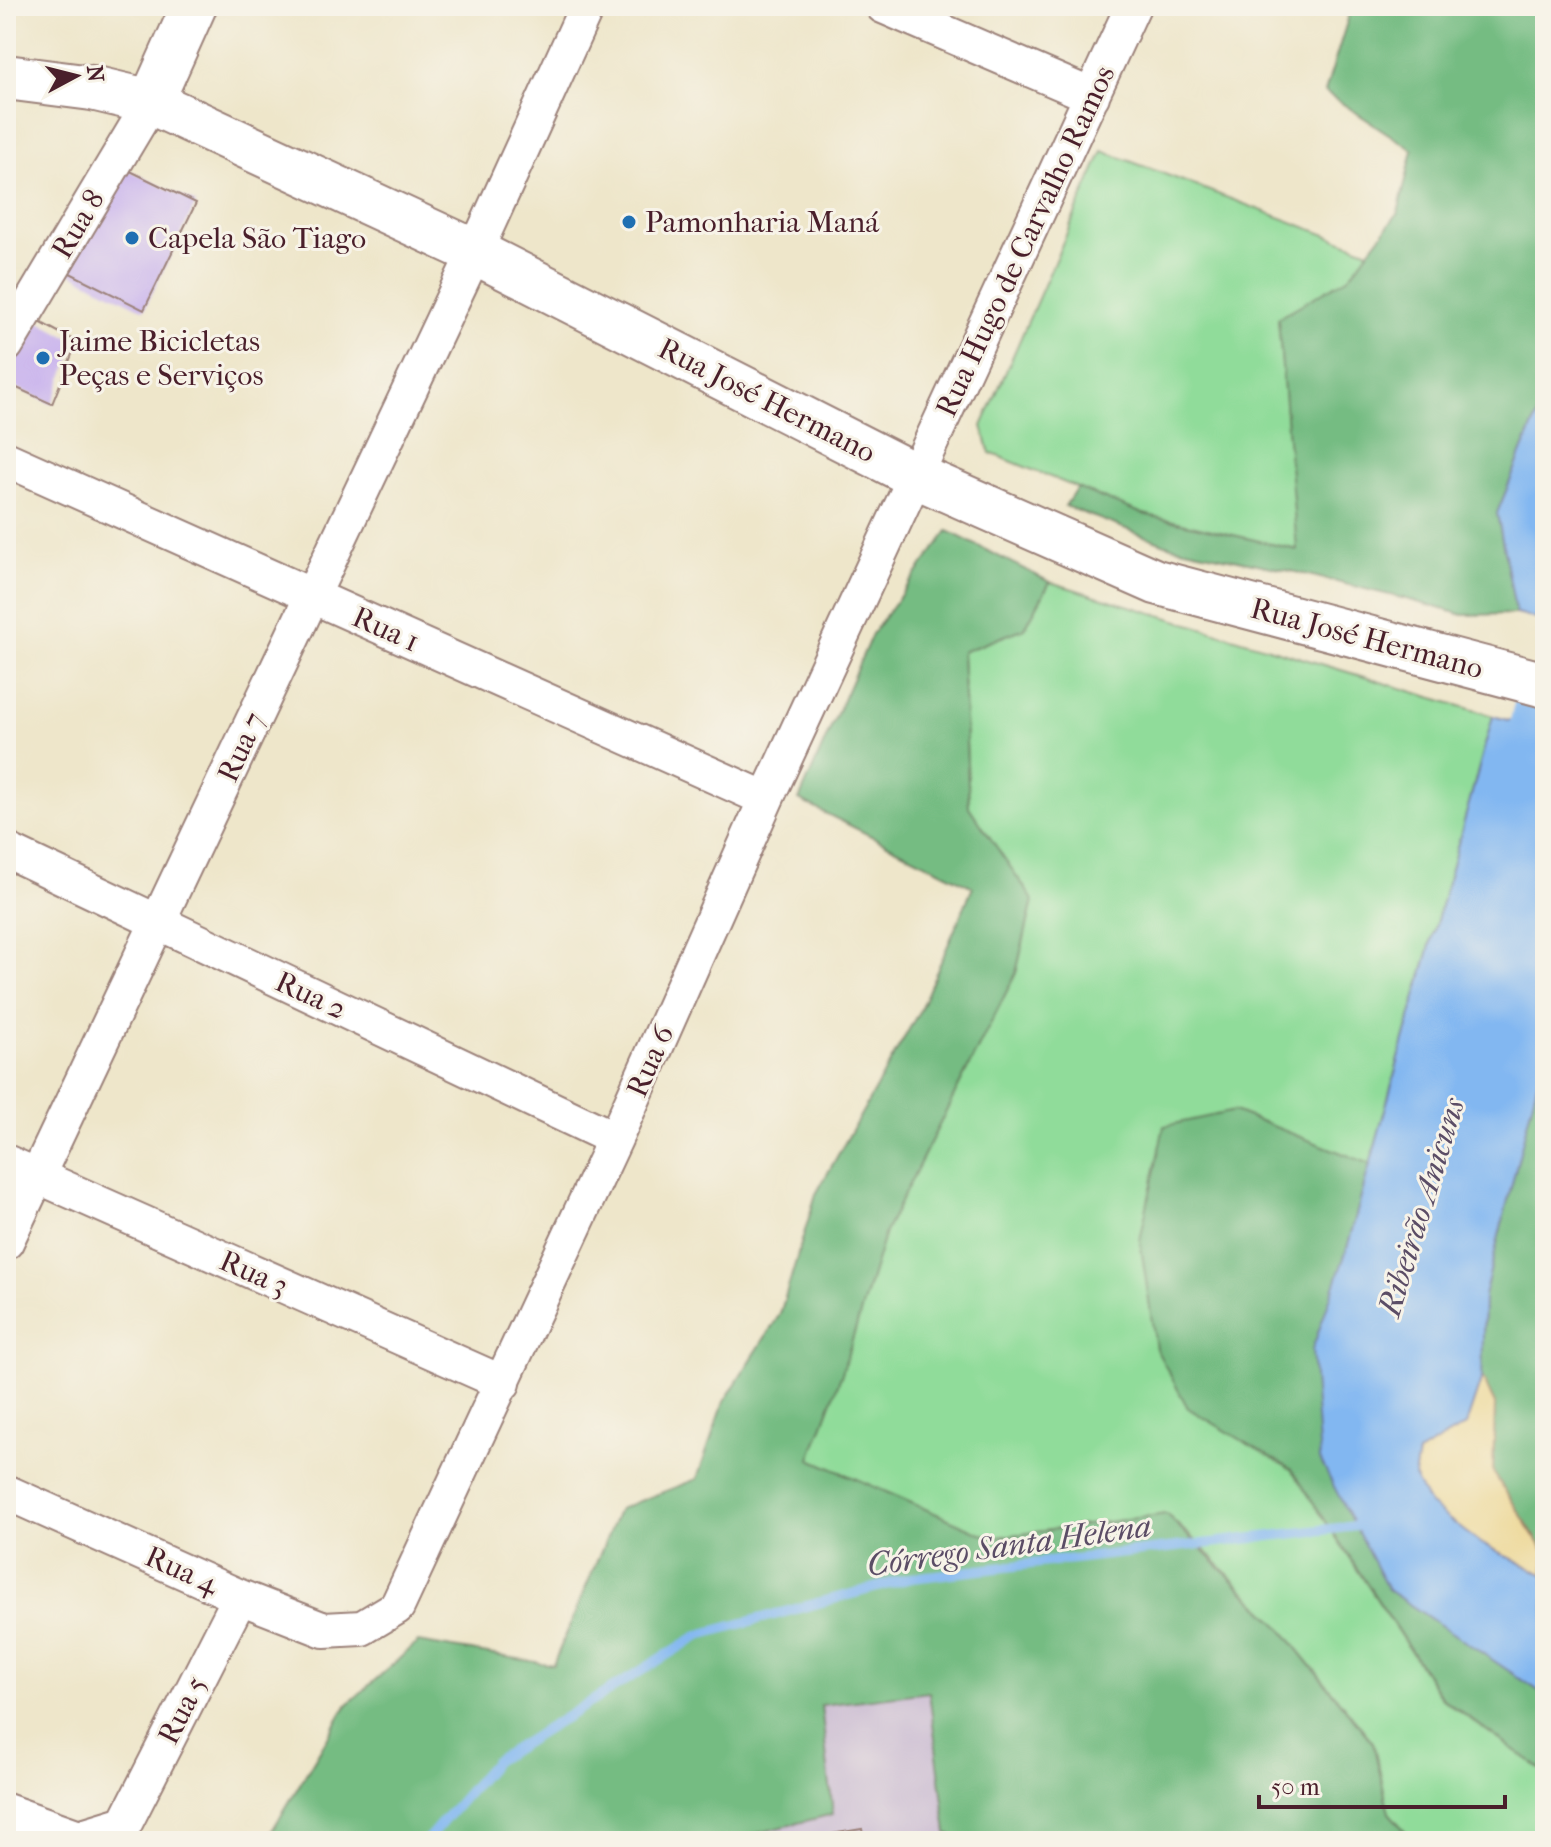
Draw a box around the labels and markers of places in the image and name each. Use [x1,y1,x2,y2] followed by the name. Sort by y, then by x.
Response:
[645,205,880,240] place label: Pamonharia Maná
[620,213,638,231] marker: Pamonharia Maná
[148,221,366,256] place label: Capela São Tiago
[123,229,141,247] marker: Capela São Tiago
[57,324,263,393] place label: Jaime Bicicletas Peças e Serviços
[34,349,52,367] marker: Jaime Bicicletas Peças e Serviços

